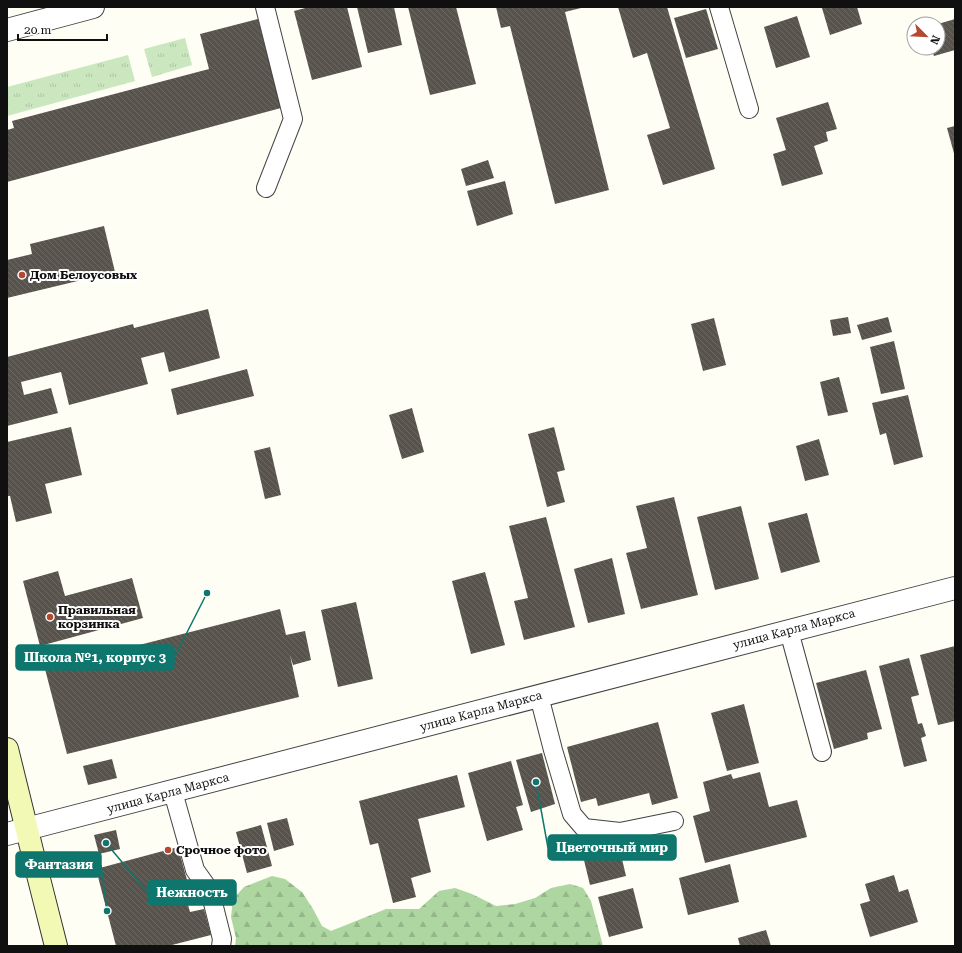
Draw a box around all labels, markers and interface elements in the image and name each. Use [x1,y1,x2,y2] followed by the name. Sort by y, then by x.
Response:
[18,16,107,42] scale bar
[906,16,946,56] north arrow
[24,23,51,37] text: 20 m
[927,33,942,47] text: N
[30,268,137,282] place label: Дом Белоусовых
[17,270,27,280] marker: Дом Белоусовых
[58,603,136,631] place label: Правильная корзинка
[731,606,857,652] street label: улица Карла Маркса
[45,612,55,622] marker: Правильная корзинка
[16,645,174,670] callout: Школа №1, корпус 3
[24,650,166,665] text: Школа №1, корпус 3
[418,688,544,734] street label: улица Карла Маркса
[105,770,231,816] street label: улица Карла Маркса
[548,835,676,860] callout: Цветочный мир
[556,840,668,855] text: Цветочный мир
[176,843,267,857] place label: Срочное фото
[163,845,173,855] marker: Срочное фото
[16,852,101,877] callout: Фантазия
[25,857,93,872] text: Фантазия
[148,880,236,905] callout: Нежность
[156,885,228,900] text: Нежность

